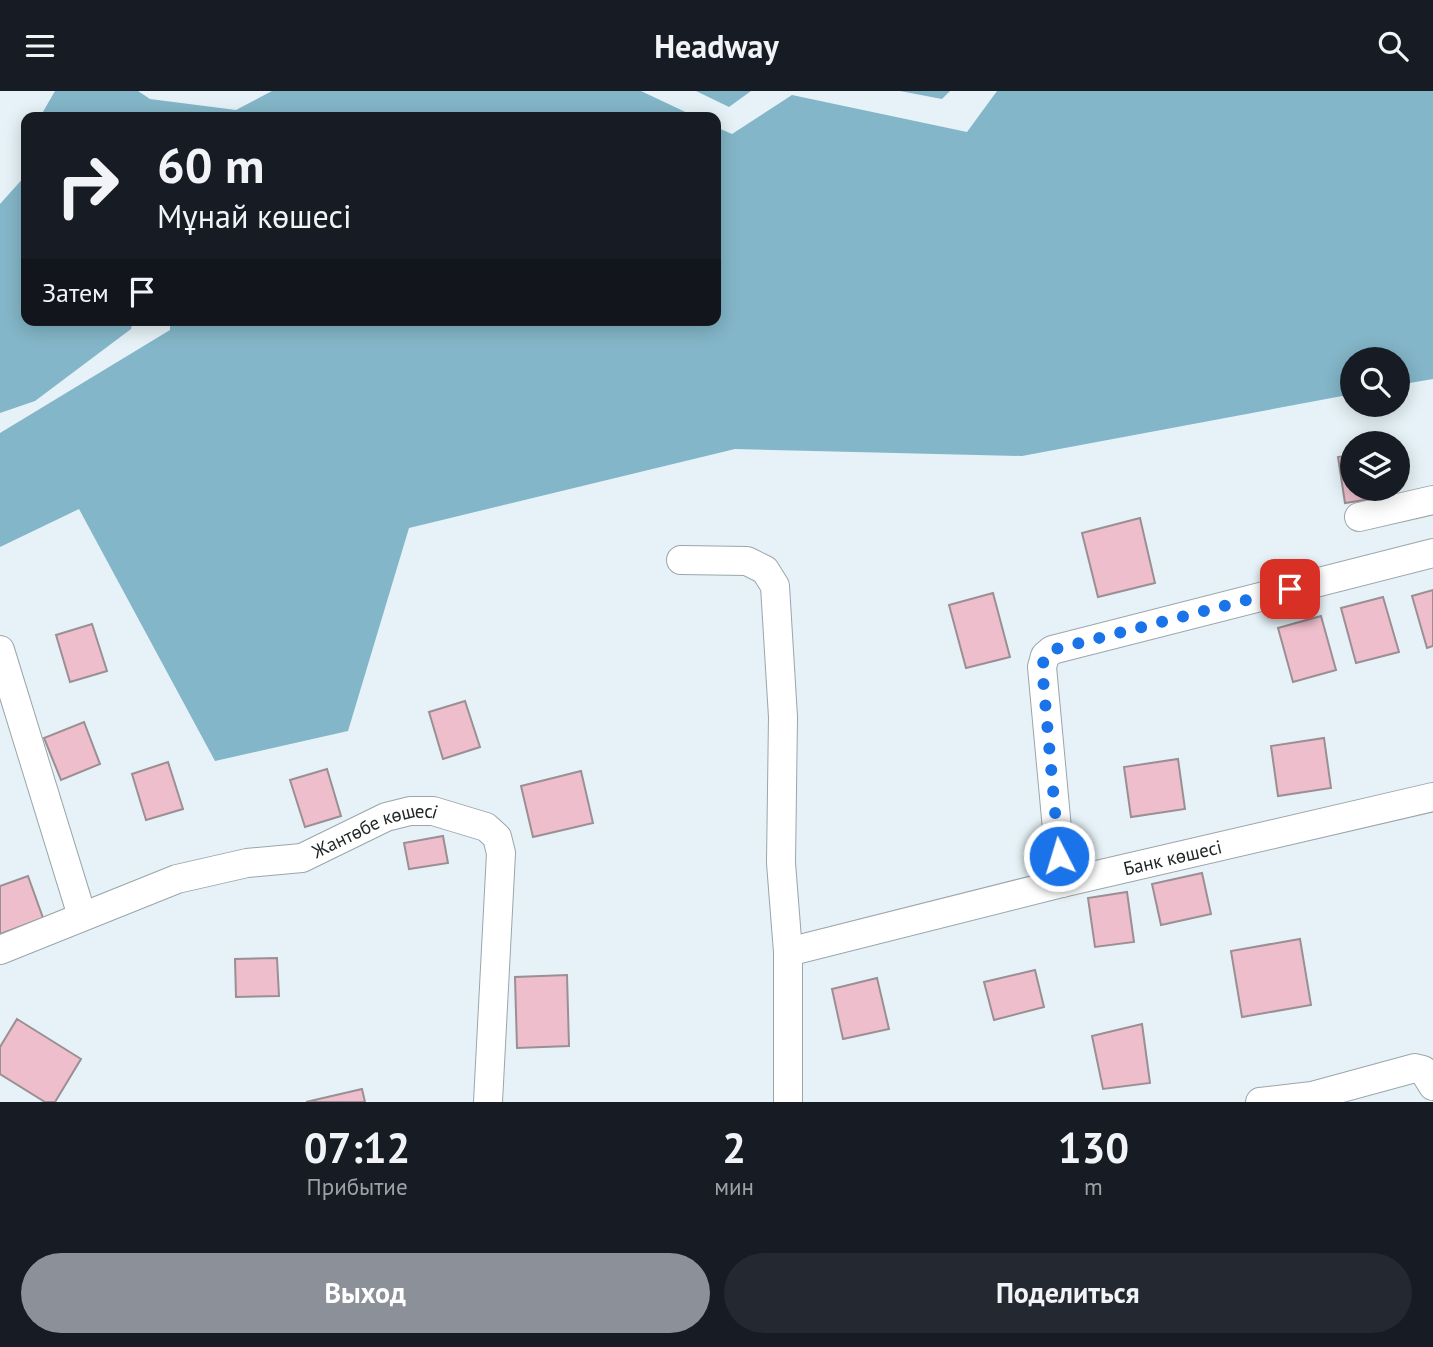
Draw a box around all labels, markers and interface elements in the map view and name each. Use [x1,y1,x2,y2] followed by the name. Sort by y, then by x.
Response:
[654,25,779,67] text: Headway
[21,27,59,65] icon: menu
[1374,27,1412,65] icon: search
[157,133,264,197] text: 60 m
[42,140,133,231] icon: right
[157,195,352,237] text: Мұнай көшесі
[123,273,161,311] icon: arrive
[42,276,109,309] text: Затем
[1340,347,1410,501] map controls
[1340,347,1410,417] button: search
[1340,431,1410,501] button: layers
[1260,559,1320,619] pin
[1271,570,1309,608] icon: arrive
[307,798,441,864] street label: Жантөбе көшесі
[1022,819,1096,893] position arrow
[1121,834,1224,880] street label: Банк көшесі
[304,1120,410,1175] text: 07:12
[722,1120,746,1175] text: 2
[1058,1120,1129,1175] text: 130
[307,1172,408,1201] text: Прибытие
[714,1172,754,1201] text: мин
[1084,1172,1103,1201] text: m
[21,1253,710,1333] button: Выход
[724,1253,1412,1333] button: Поделиться

